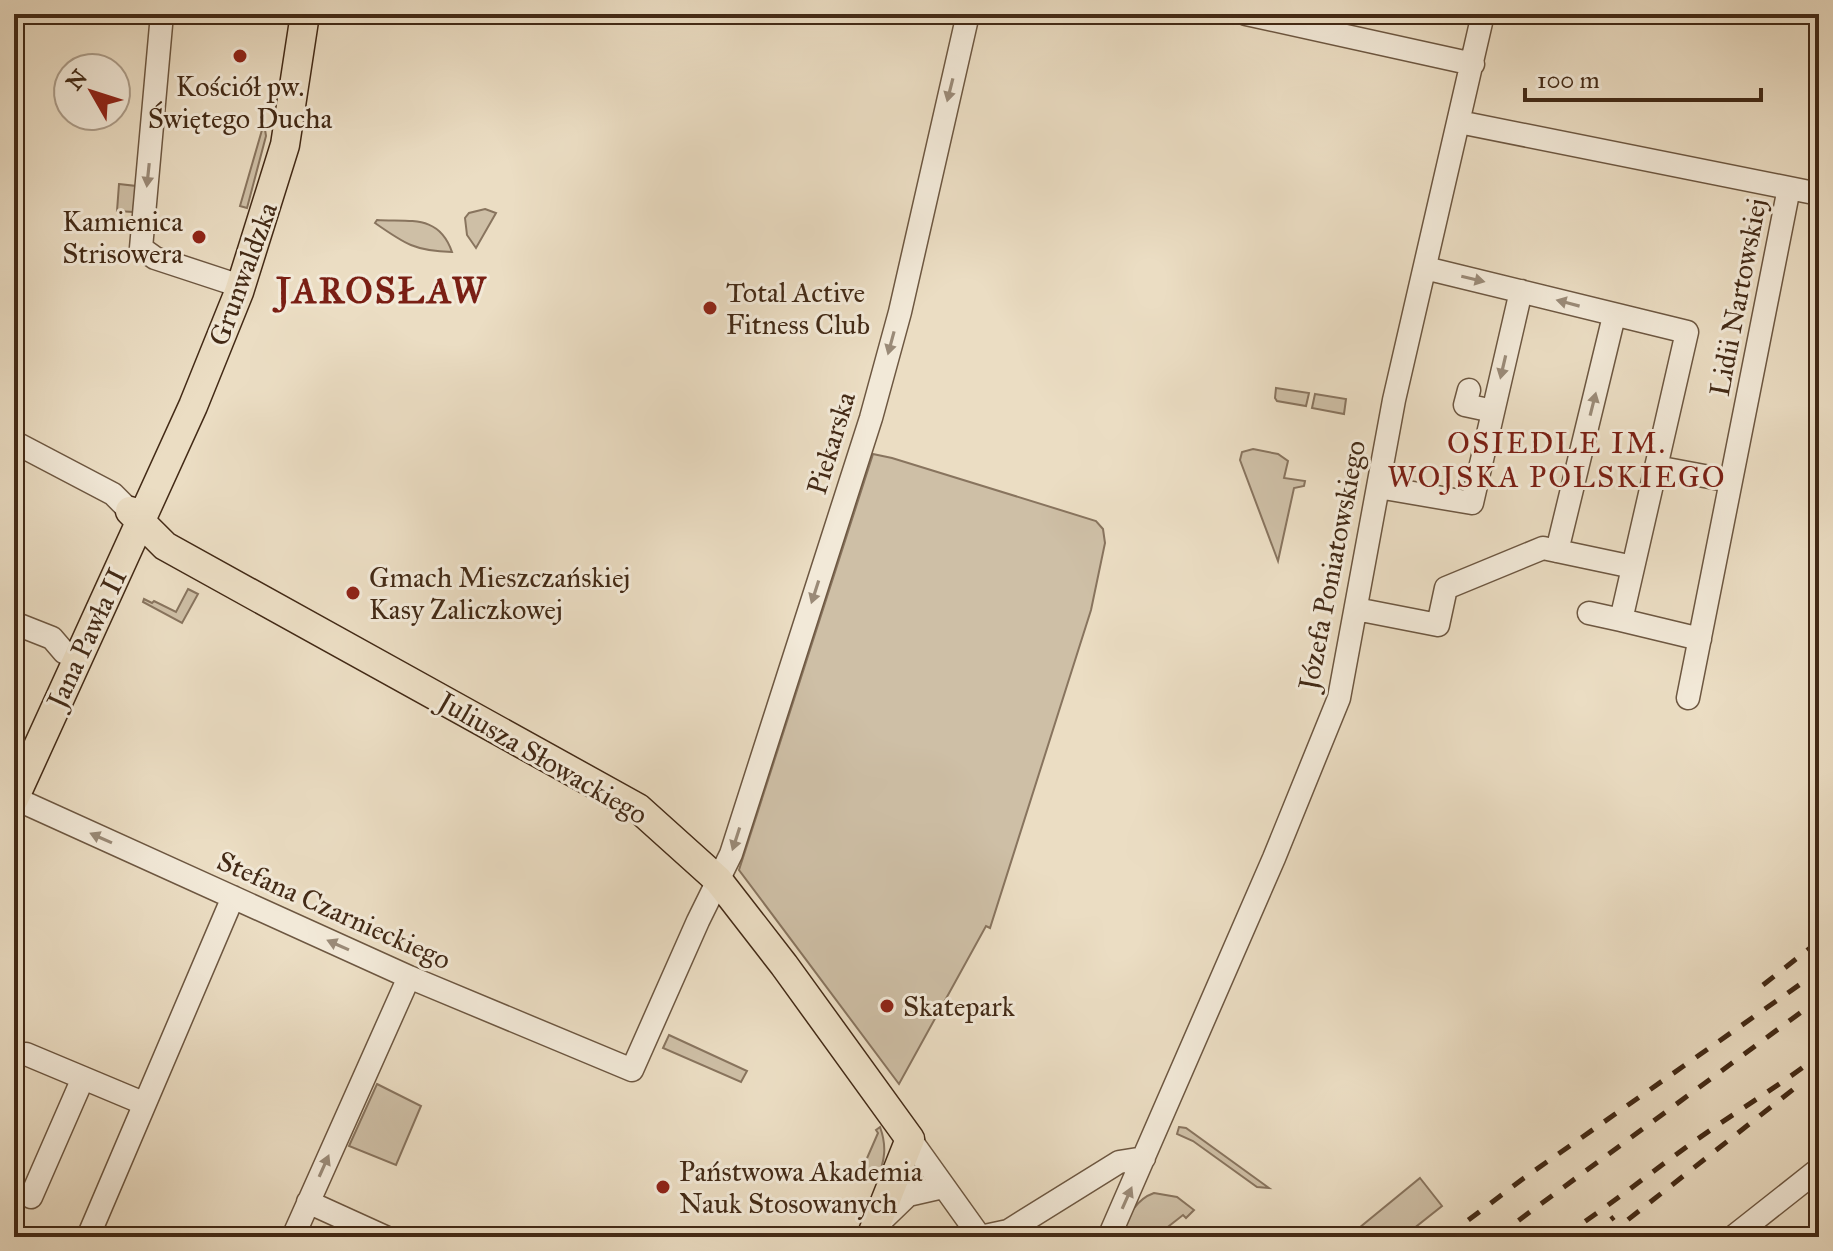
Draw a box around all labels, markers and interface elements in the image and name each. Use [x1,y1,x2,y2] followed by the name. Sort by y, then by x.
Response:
[231,47,249,65] marker: Kościół pw. Świętego Ducha
[52,52,132,132] north arrow
[1525,52,1761,102] scale bar
[60,64,93,95] text: N
[1537,65,1600,95] text: 100 m
[148,69,333,136] place label: Kościół pw. Świętego Ducha
[943,77,955,102] one-way arrow
[141,163,154,188] one-way arrow
[1702,195,1774,399] street label: Lidii Nartowskiej
[201,197,285,351] street label: Grunwaldzka
[62,204,183,271] place label: Kamienica Strisowera
[190,228,208,246] marker: Kamienica Strisowera
[272,269,488,313] district label: JAROSŁAW
[1460,274,1485,286] one-way arrow
[726,275,870,342] place label: Total Active Fitness Club
[1555,297,1580,309] one-way arrow
[701,299,719,317] marker: Total Active Fitness Club
[885,331,897,356] one-way arrow
[1497,354,1509,379] one-way arrow
[799,387,863,499] street label: Piekarska
[1587,391,1600,416] one-way arrow
[1387,425,1727,495] district label: OSIEDLE IM. WOJSKA POLSKIEGO
[1290,437,1373,696] street label: Józefa Poniatowskiego
[369,560,630,627] place label: Gmach Mieszczańskiej Kasy Zaliczkowej
[38,562,135,716] street label: Jana Pawła II
[808,580,821,604] one-way arrow
[344,584,362,602] marker: Gmach Mieszczańskiej Kasy Zaliczkowej
[429,682,654,832] street label: Juliusza Słowackiego
[729,828,742,852] one-way arrow
[89,831,113,844] one-way arrow
[212,843,456,977] street label: Stefana Czarnieckiego
[326,938,350,952] one-way arrow
[903,989,1015,1024] place label: Skatepark
[878,997,896,1015] marker: Skatepark
[317,1154,331,1177] one-way arrow
[679,1154,923,1221] place label: Państwowa Akademia Nauk Stosowanych
[654,1178,672,1196] marker: Państwowa Akademia Nauk Stosowanych
[1120,1186,1133,1209] one-way arrow

